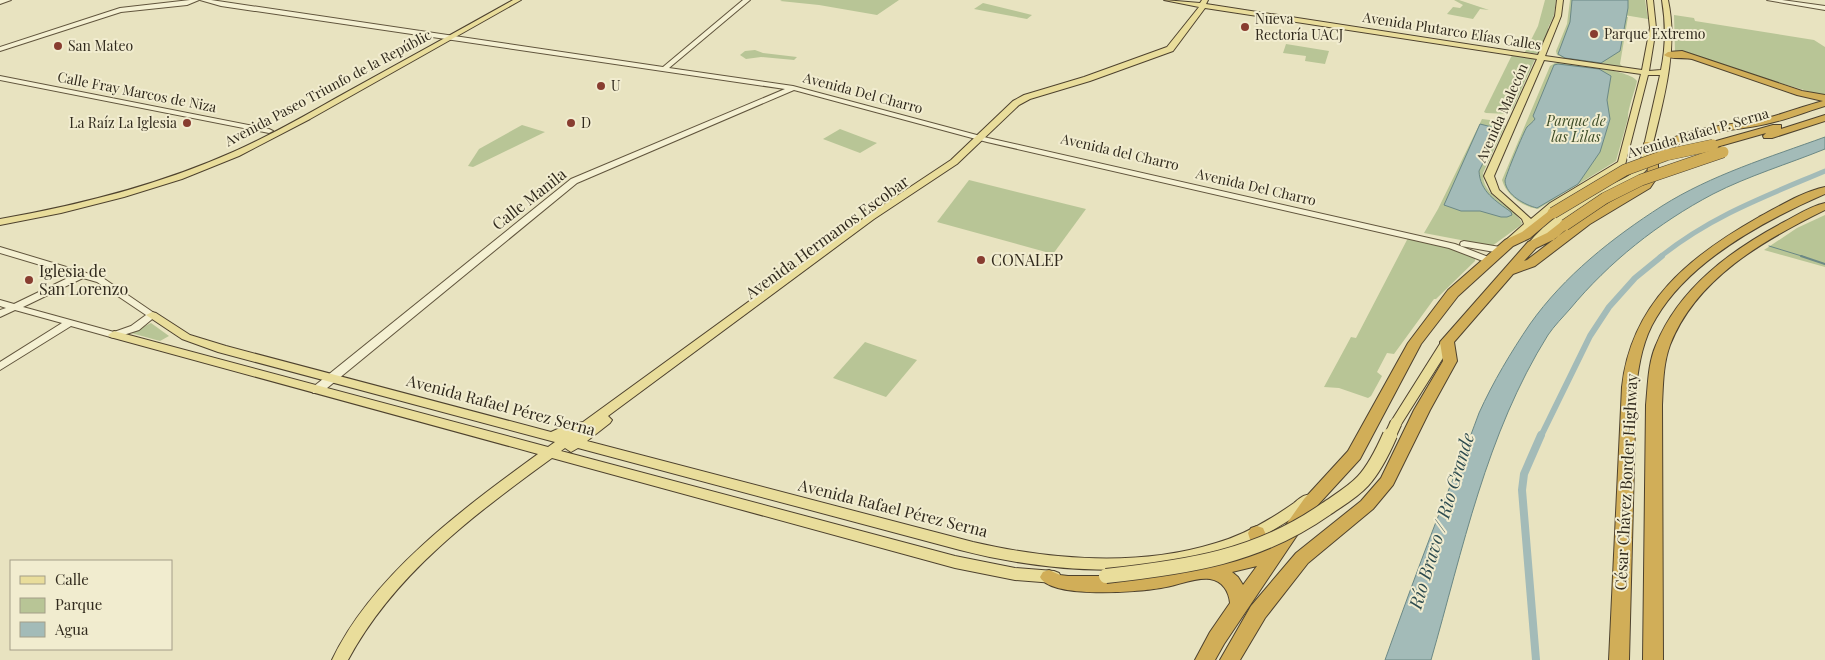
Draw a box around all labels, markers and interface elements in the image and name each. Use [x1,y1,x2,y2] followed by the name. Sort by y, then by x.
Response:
[1360,7,1543,54] street label: Avenida Plutarco Elías Calles
[1255,9,1344,44] place label: Nueva Rectoría UACJ
[1239,21,1251,33] marker: Nueva Rectoría UACJ
[1604,24,1706,43] place label: Parque Extremo
[220,25,435,151] street label: Avenida Paseo Triunfo de la Repúblic
[1588,28,1600,40] marker: Parque Extremo
[68,36,134,55] place label: San Mateo
[52,40,64,52] marker: San Mateo
[1471,60,1532,166] street label: Avenida Malecón
[56,67,218,116] street label: Calle Fray Marcos de Niza
[800,67,925,118] street label: Avenida Del Charro
[611,76,621,95] place label: U
[595,80,607,92] marker: U
[1624,103,1771,162] street label: Avenida Rafael P. Serna
[1545,111,1606,146] park label: Parque de las Lilas
[69,113,177,132] place label: La Raíz La Iglesia
[581,113,591,132] place label: D
[181,117,193,129] marker: La Raíz La Iglesia
[565,117,577,129] marker: D
[1058,128,1181,174] street label: Avenida del Charro
[487,163,570,234] street label: Calle Manila
[1193,163,1318,210] street label: Avenida Del Charro
[740,170,913,304] street label: Avenida Hermanos Escobar
[991,249,1063,270] place label: CONALEP
[975,254,987,266] marker: CONALEP
[39,260,128,299] place label: Iglesia de San Lorenzo
[23,274,35,286] marker: Iglesia de San Lorenzo
[403,369,598,440] street label: Avenida Rafael Pérez Serna
[1609,373,1642,591] street label: César Chávez Border Highway
[1403,430,1479,613] water label: Río Bravo / Rio Grande
[795,474,990,541] street label: Avenida Rafael Pérez Serna
[10,560,172,650] legend
[55,569,89,589] text: Calle
[55,594,102,614] text: Parque
[54,619,89,639] text: Agua

